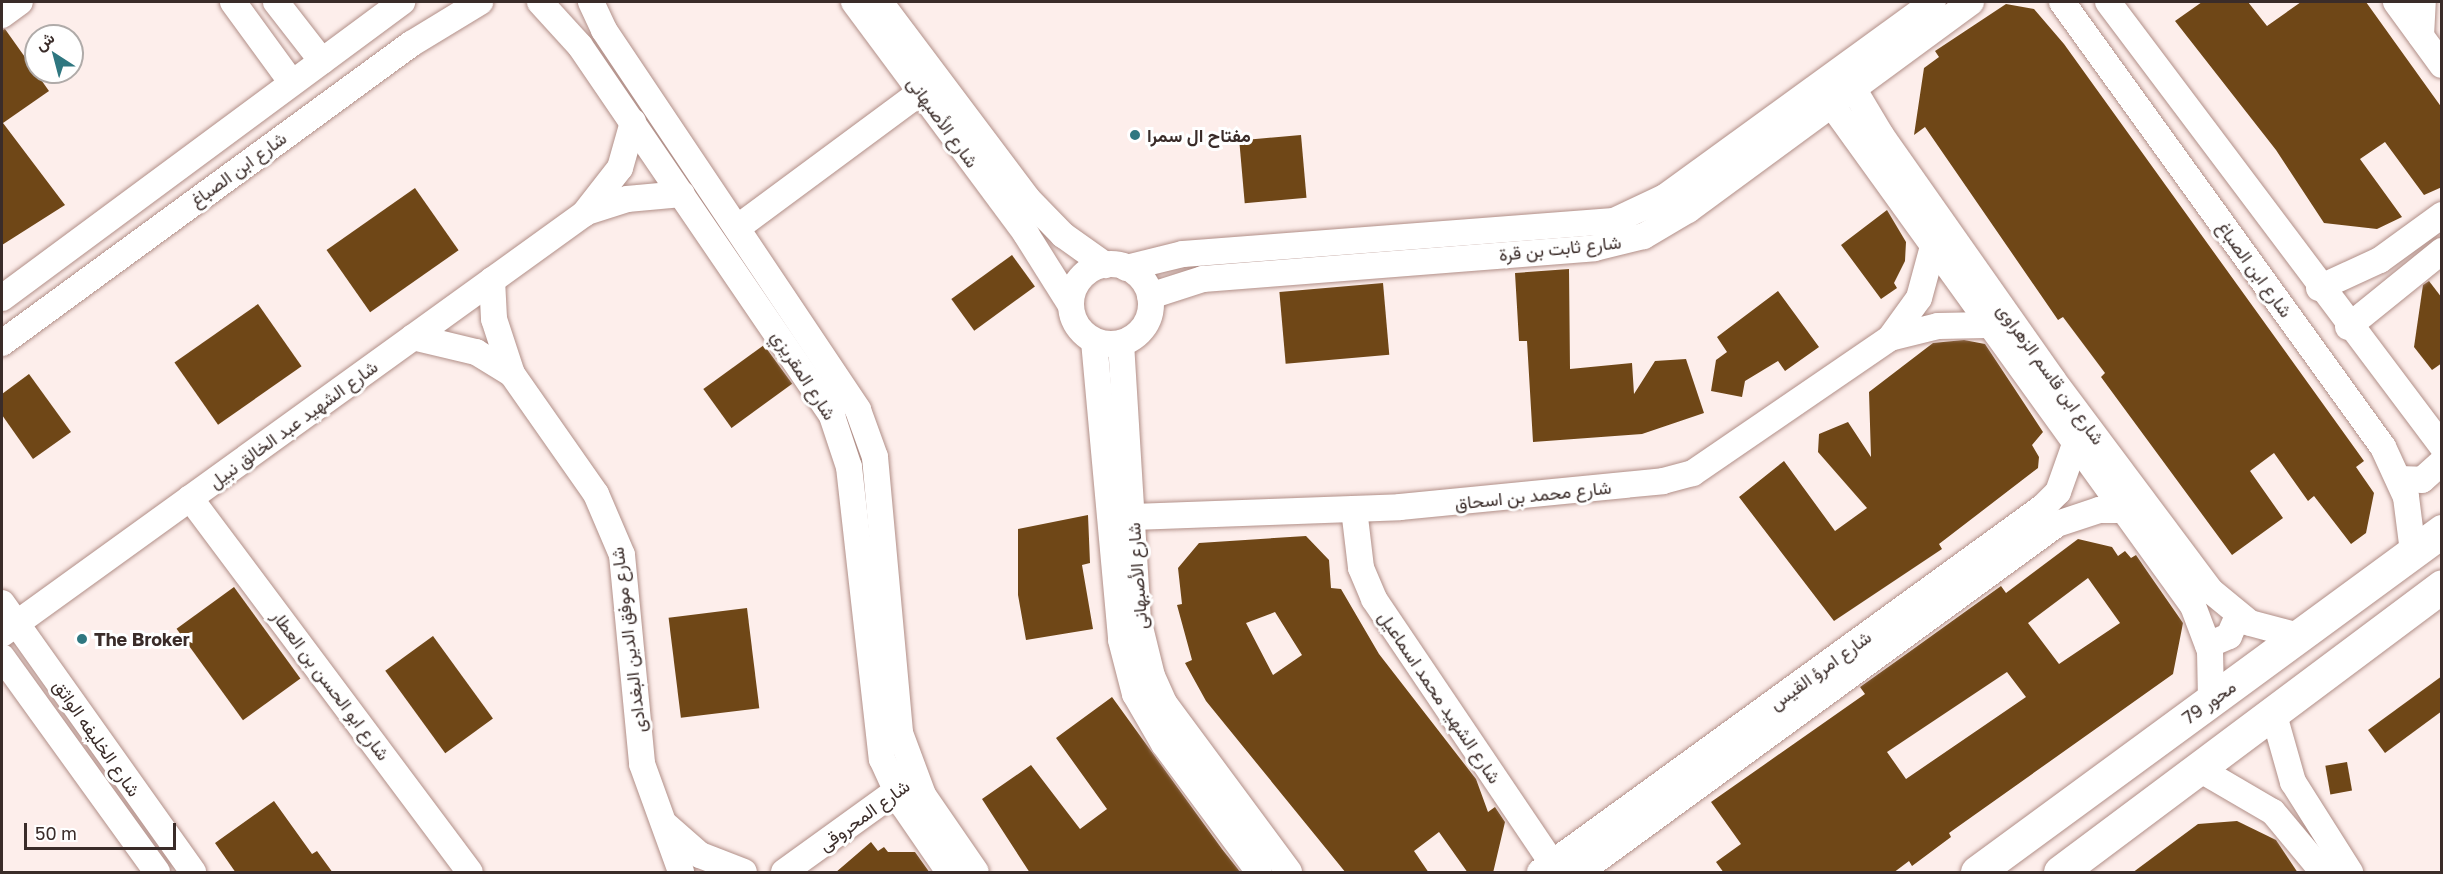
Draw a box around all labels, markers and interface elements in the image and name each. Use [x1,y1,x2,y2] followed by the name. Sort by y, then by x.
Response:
[24,24,84,84] north arrow
[31,27,58,55] text: ش
[903,72,983,172] street label: شارع الأصبهانى
[1147,124,1251,146] place label: مفتاح ال سمرا
[186,127,290,211] street label: شارع ابن الصباغ
[1128,128,1142,142] marker: مفتاح ال سمرا
[2213,217,2297,321] street label: شارع ابن الصباغ
[1498,231,1622,265] street label: شارع ثابت بن قرة
[1993,299,2109,449] street label: شارع ابن قاسم الزهراوى
[767,326,841,424] street label: شارع المقريزي
[204,355,382,493] street label: شارع الشهيد عبد الخالق نبيل
[1454,476,1612,514] street label: شارع محمد بن اسحاق
[1122,522,1152,630] street label: شارع الأصبهانى
[606,546,650,734] street label: شارع موفق الدين البغدادى
[267,606,395,764] street label: شارع ابو الحسن بن العطار
[1374,607,1506,787] street label: شارع الشهيد محمد اسماعيل
[1765,626,1875,714] street label: شارع امرؤ القيس
[94,628,190,650] place label: The Broker
[75,632,89,646] marker: The Broker
[2178,675,2240,729] street label: محور 79
[49,676,145,800] street label: شارع الخليفه الواثق
[814,775,914,855] street label: شارع المحروقى
[27,811,178,849] scale bar
[35,822,77,844] text: 50 m

